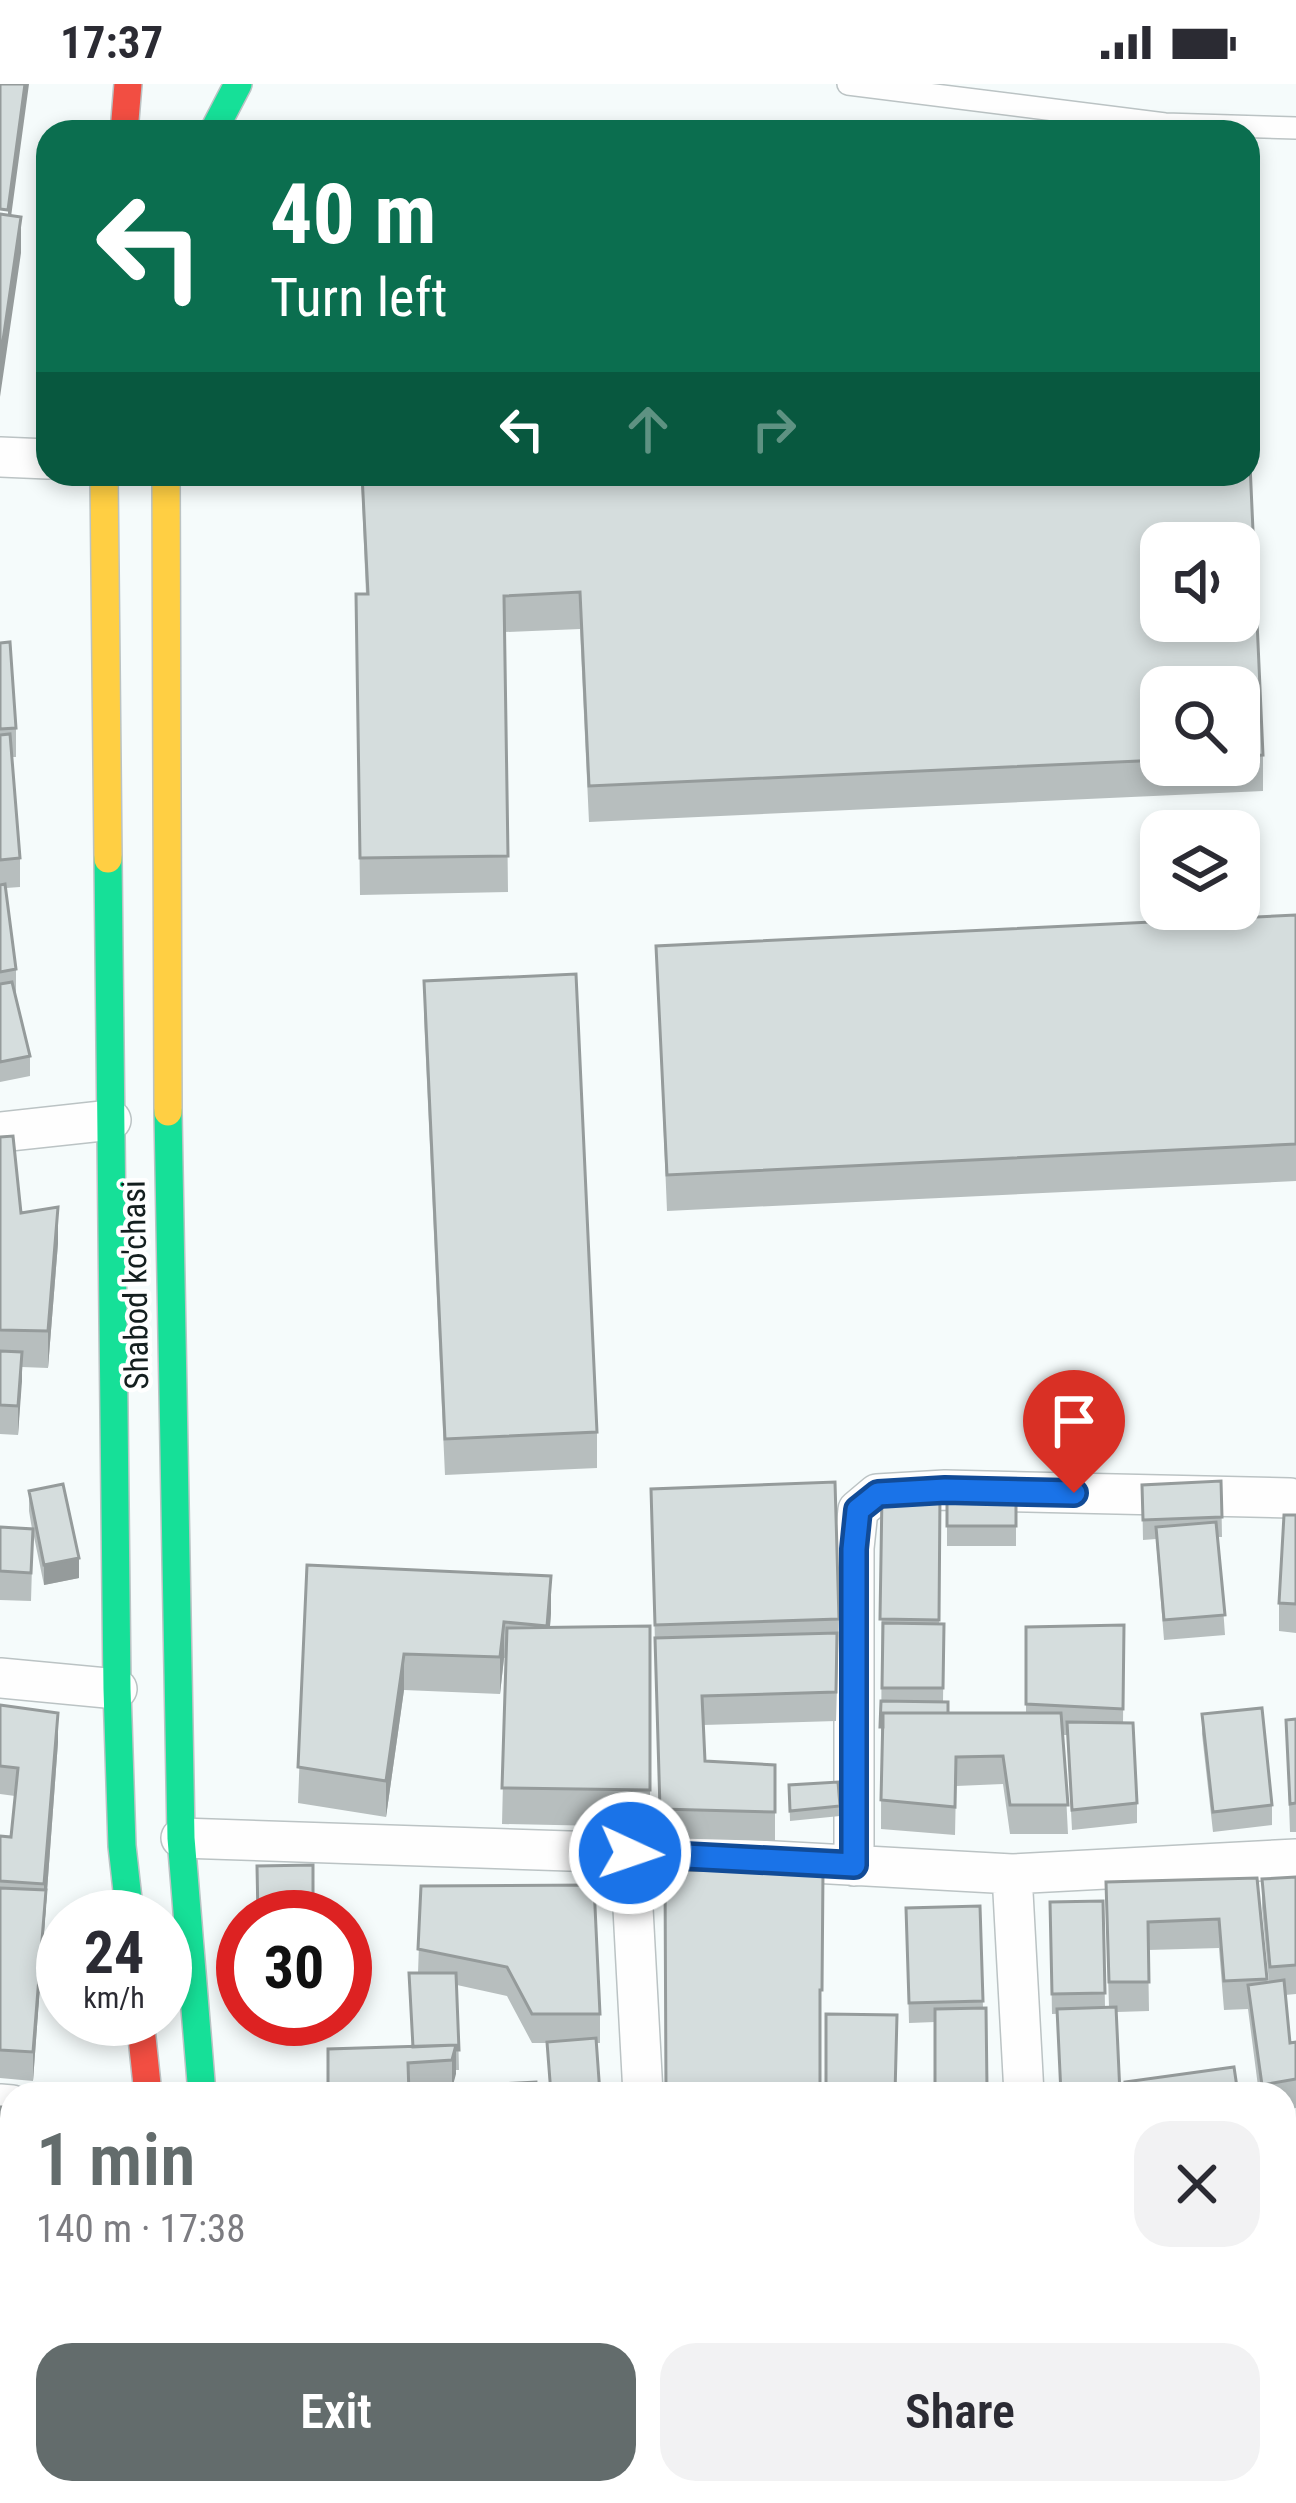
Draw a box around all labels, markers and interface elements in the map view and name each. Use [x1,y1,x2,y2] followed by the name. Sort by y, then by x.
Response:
[60,16,163,69] text: 17:37
[270,165,437,264] text: 40 m
[72,168,228,324] icon: left
[270,266,447,329] text: Turn left
[489,396,555,462] icon: left
[615,396,681,462] icon: ahead
[741,396,807,462] icon: right
[1140,522,1260,930] map controls
[1140,522,1260,642] button: sound
[1140,666,1260,786] button: search
[1140,810,1260,930] button: layers
[114,1180,156,1390] street label: Shabod ko'chasi
[1023,1370,1125,1493] pin
[1041,1388,1107,1454] icon: arrive
[567,1790,693,1916] position arrow
[216,1890,372,2046] speed limit sign: 30
[84,1917,144,1988] text: 24
[83,1980,145,2015] text: km/h
[36,2118,195,2203] text: 1 min
[1134,2121,1260,2247] button: close
[36,2206,246,2252] text: 140 m · 17:38
[36,2343,636,2481] button: Exit
[660,2343,1260,2481] button: Share

